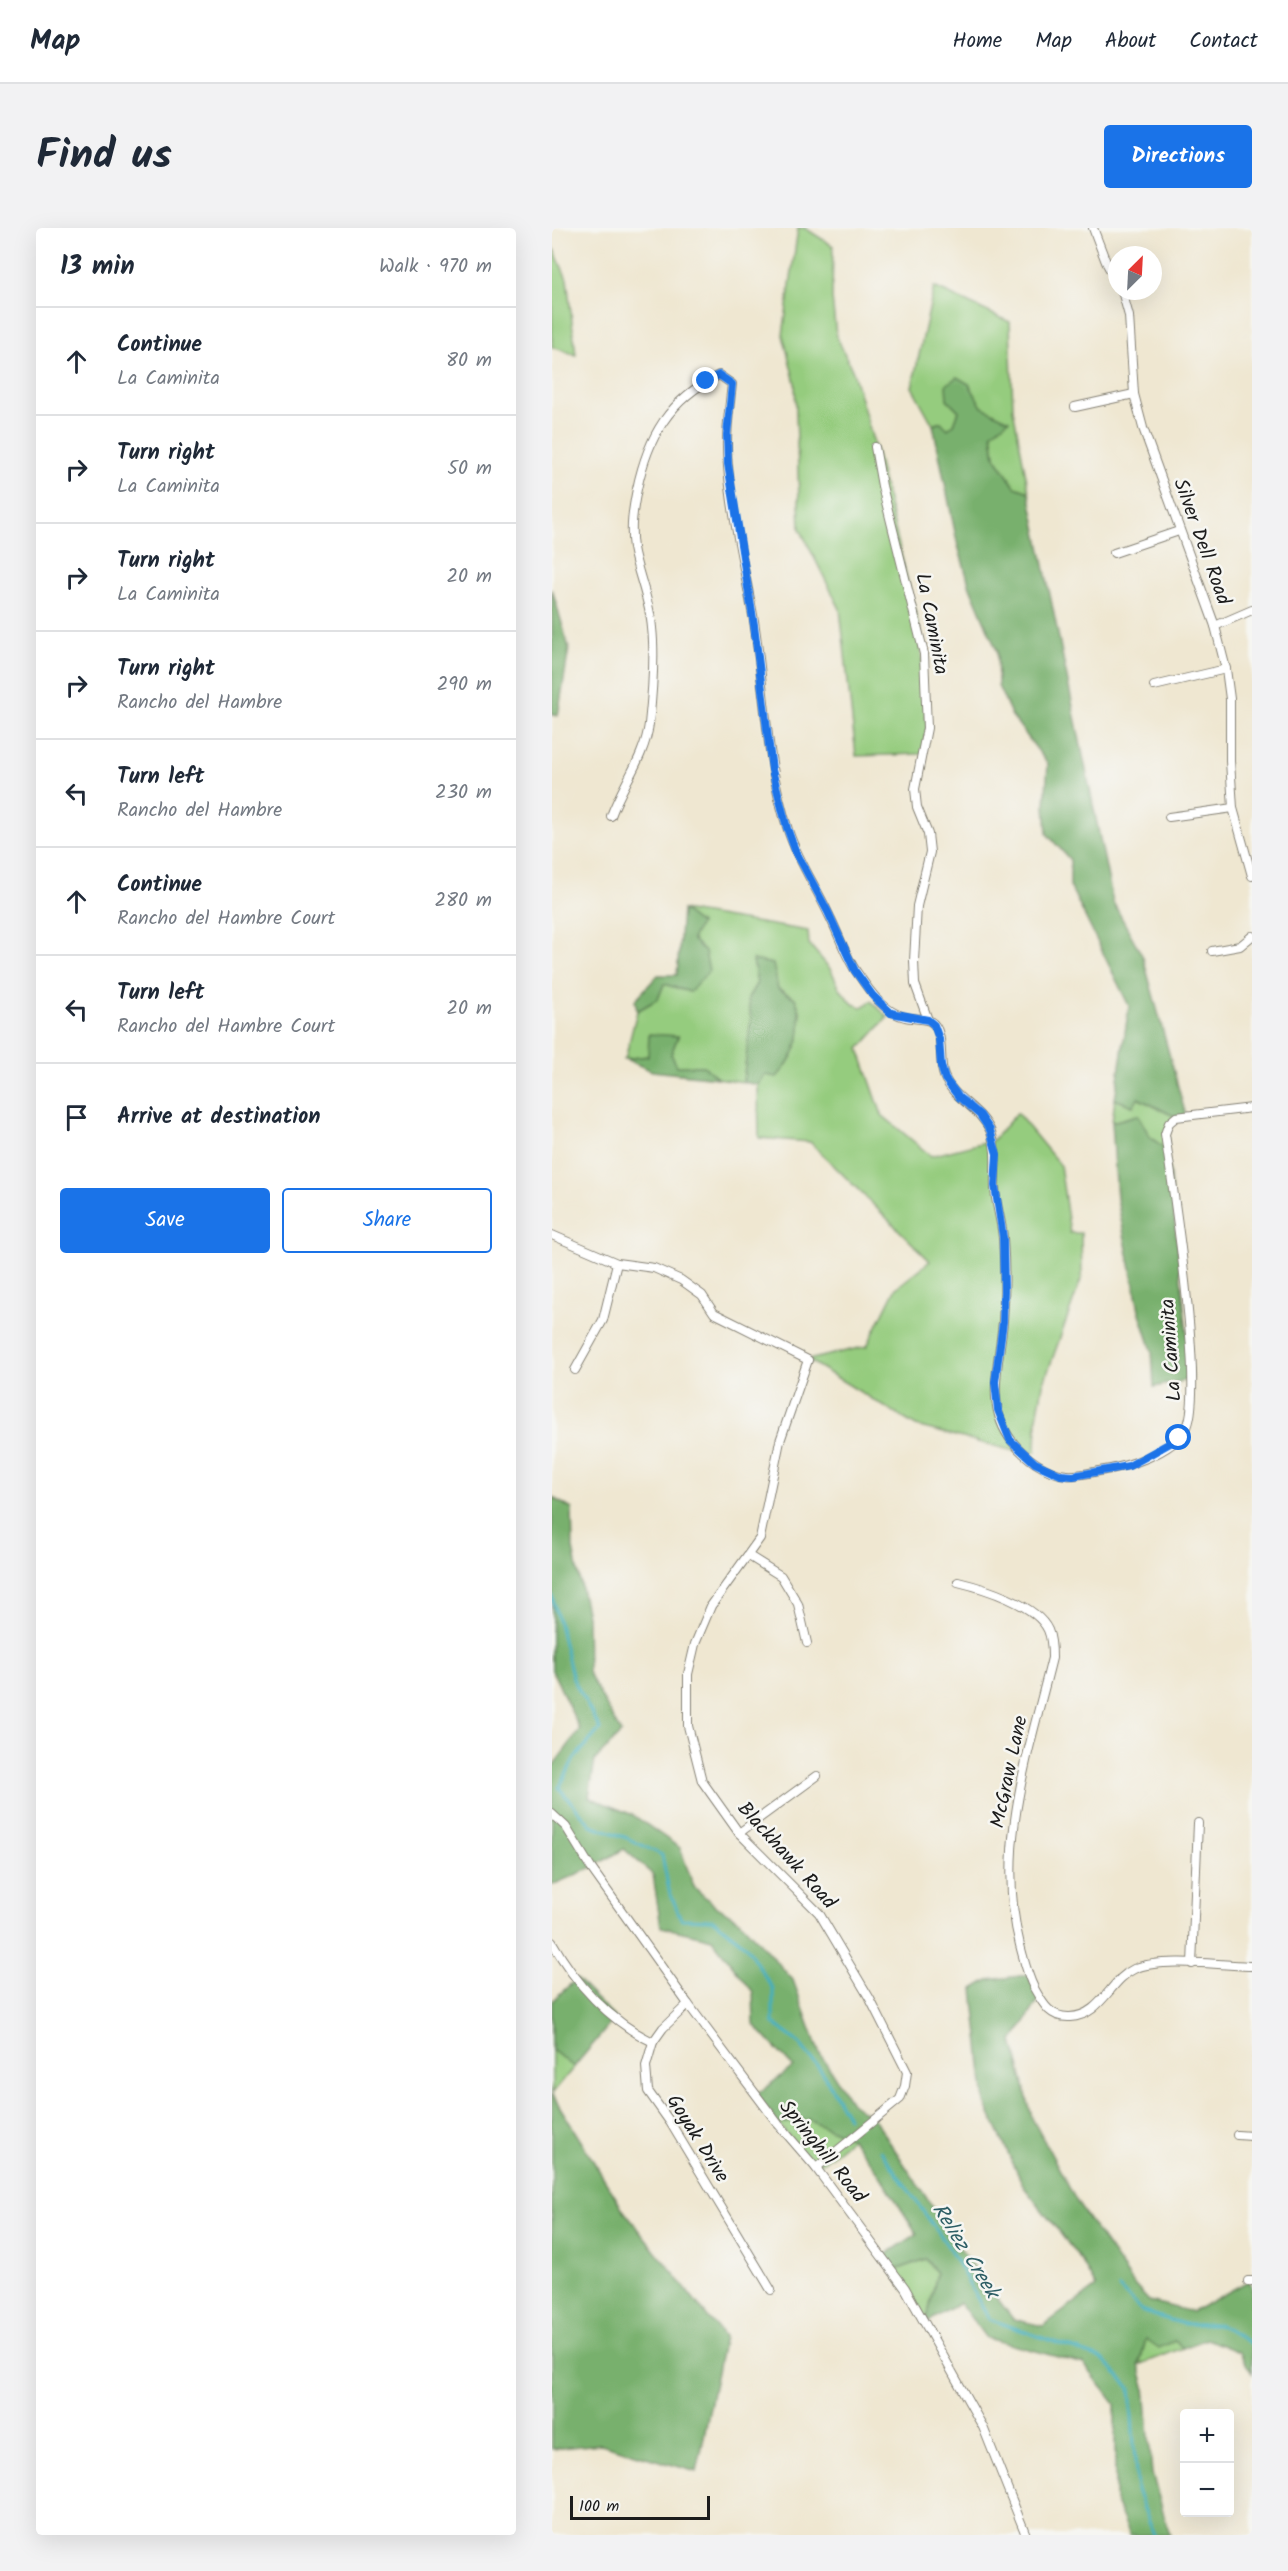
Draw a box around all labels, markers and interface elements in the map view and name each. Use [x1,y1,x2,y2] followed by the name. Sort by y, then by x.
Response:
[30,19,81,64] text: Map
[953,25,1002,58] text: Home
[1035,25,1072,58] text: Map
[1105,25,1156,58] text: About
[1189,25,1258,58] text: Contact
[36,123,172,190] text: Find us
[1104,125,1252,188] button: Directions
[60,246,135,288] text: 13 min
[1108,246,1162,300] north arrow
[379,251,492,283] text: Walk · 970 m
[117,328,202,363] text: Continue
[60,345,93,378] icon: ahead
[446,345,492,377] text: 80 m
[117,363,220,395] text: La Caminita
[692,367,718,393] route end
[117,436,215,471] text: Turn right
[60,453,93,486] icon: right
[447,453,492,485] text: 50 m
[117,471,220,503] text: La Caminita
[1163,474,1239,611] street label: Silver Dell Road
[117,544,215,579] text: Turn right
[60,561,93,594] icon: right
[446,561,492,593] text: 20 m
[905,570,957,678] street label: La Caminita
[117,579,220,611] text: La Caminita
[117,652,215,687] text: Turn right
[60,669,93,702] icon: right
[437,669,492,701] text: 290 m
[117,687,282,719] text: Rancho del Hambre
[117,760,204,795] text: Turn left
[60,777,93,810] icon: left
[435,777,492,809] text: 230 m
[117,795,282,827] text: Rancho del Hambre
[117,868,202,903] text: Continue
[60,885,93,918] icon: ahead
[434,885,492,917] text: 280 m
[117,903,335,935] text: Rancho del Hambre Court
[117,976,204,1011] text: Turn left
[60,993,93,1026] icon: left
[446,993,492,1025] text: 20 m
[117,1011,335,1043] text: Rancho del Hambre Court
[117,1100,320,1135] text: Arrive at destination
[60,1101,93,1134] icon: arrive
[60,1188,270,1253] button: Save
[282,1188,492,1253] button: Share
[1152,1298,1192,1402] street label: La Caminita
[1165,1424,1191,1450] route start
[982,1713,1038,1831] street label: McGraw Lane
[728,1795,844,1918] street label: Blackhawk Road
[657,2088,737,2190] street label: Goyak Drive
[770,2093,874,2211] street label: Springhill Road
[923,2197,1009,2308] water label: Reliez Creek
[1180,2409,1234,2517] map controls
[1180,2409,1234,2463] button: +
[1180,2463,1234,2517] button: −
[570,2493,710,2520] scale bar
[579,2494,619,2519] text: 100 m

